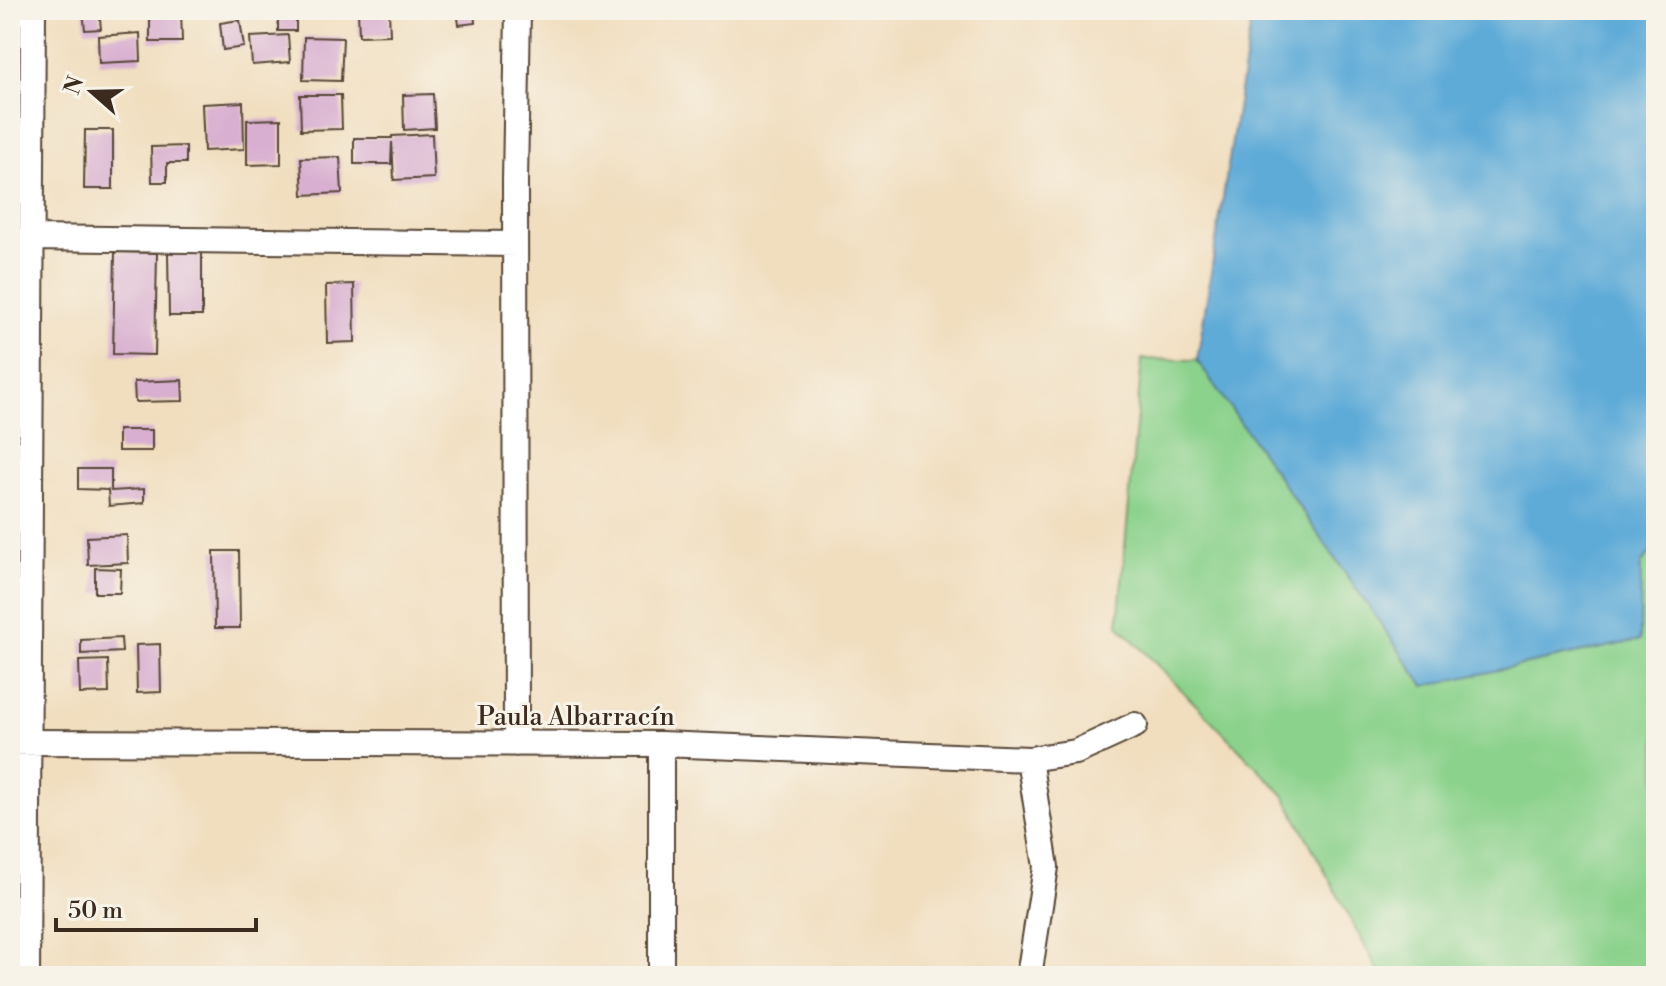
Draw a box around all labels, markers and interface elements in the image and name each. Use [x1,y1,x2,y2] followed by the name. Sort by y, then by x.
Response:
[52,52,132,132] north arrow
[59,72,90,98] text: N
[477,701,675,733] street label: Paula Albarracín
[56,882,256,932] scale bar
[68,896,123,926] text: 50 m

